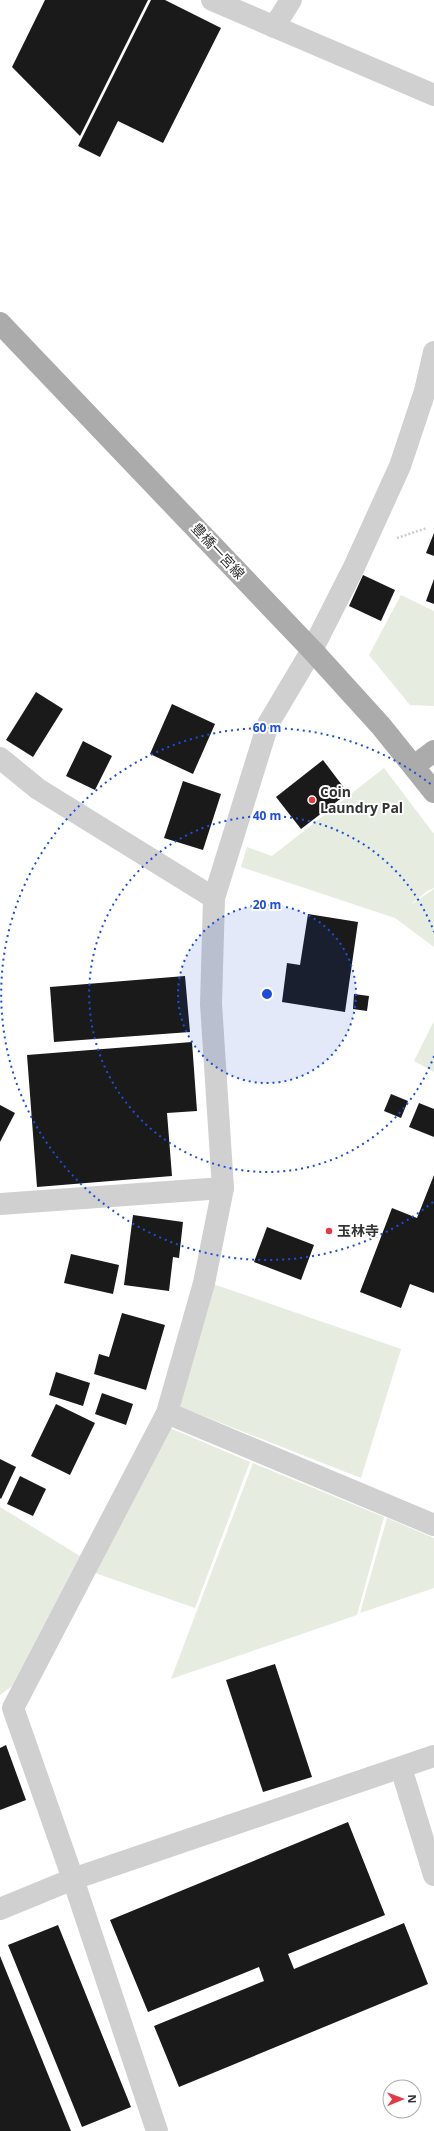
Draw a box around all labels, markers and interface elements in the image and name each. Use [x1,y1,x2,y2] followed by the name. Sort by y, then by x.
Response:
[188,519,249,583] street label: 豊橋一宮線
[253,719,281,736] text: 60 m
[320,782,403,817] place label: Coin Laundry Pal
[307,795,317,805] marker: Coin Laundry Pal
[253,807,281,824] text: 40 m
[253,896,281,913] text: 20 m
[260,987,274,1001] centre of rings
[337,1221,379,1240] place label: 玉林寺
[324,1226,334,1236] marker: 玉林寺
[382,2079,422,2119] north arrow
[405,2094,420,2103] text: N

